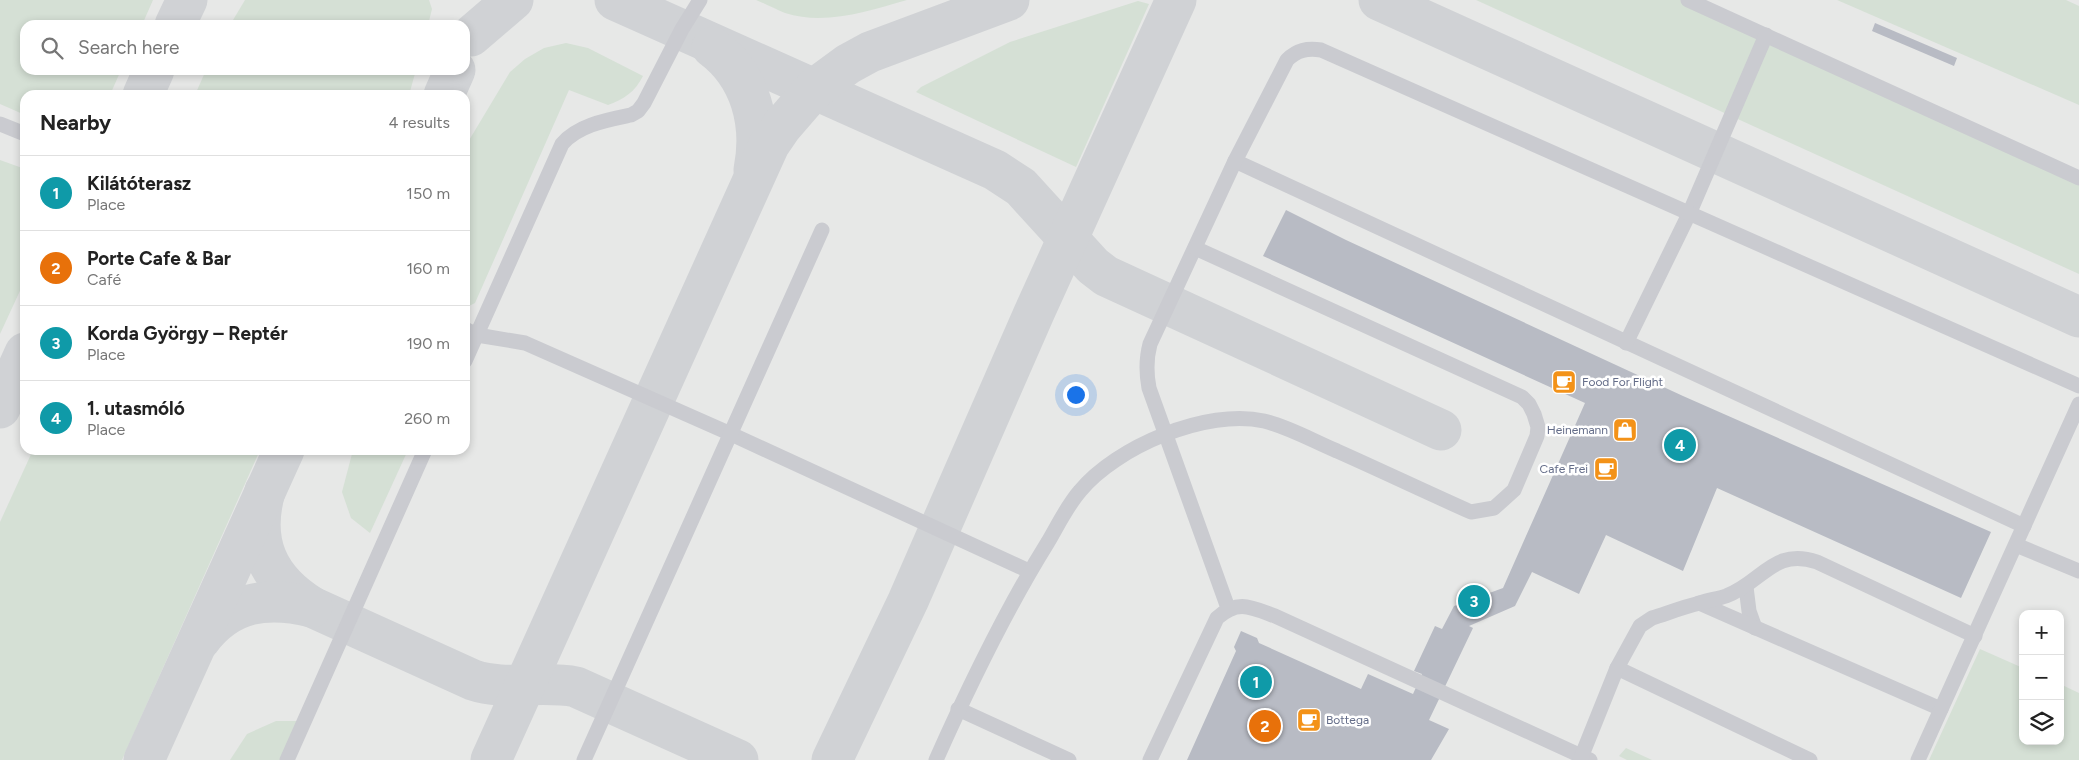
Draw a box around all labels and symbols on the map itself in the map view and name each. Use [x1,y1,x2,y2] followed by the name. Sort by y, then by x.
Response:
[1551,369,1577,395] cafe icon: Food For Flight
[1582,375,1663,389] place label: Food For Flight
[1063,382,1089,408] your location
[1612,417,1638,443] shop icon: Heinemann
[1547,423,1608,437] place label: Heinemann
[1664,426,1696,464] pin: 4
[1593,456,1619,482] cafe icon: Cafe Frei
[1540,462,1588,476] place label: Cafe Frei
[1458,582,1490,620] pin: 3
[1240,663,1272,701] pin: 1
[1249,707,1281,745] pin: 2
[1296,707,1322,733] cafe icon: Bottega
[1326,713,1369,727] place label: Bottega

